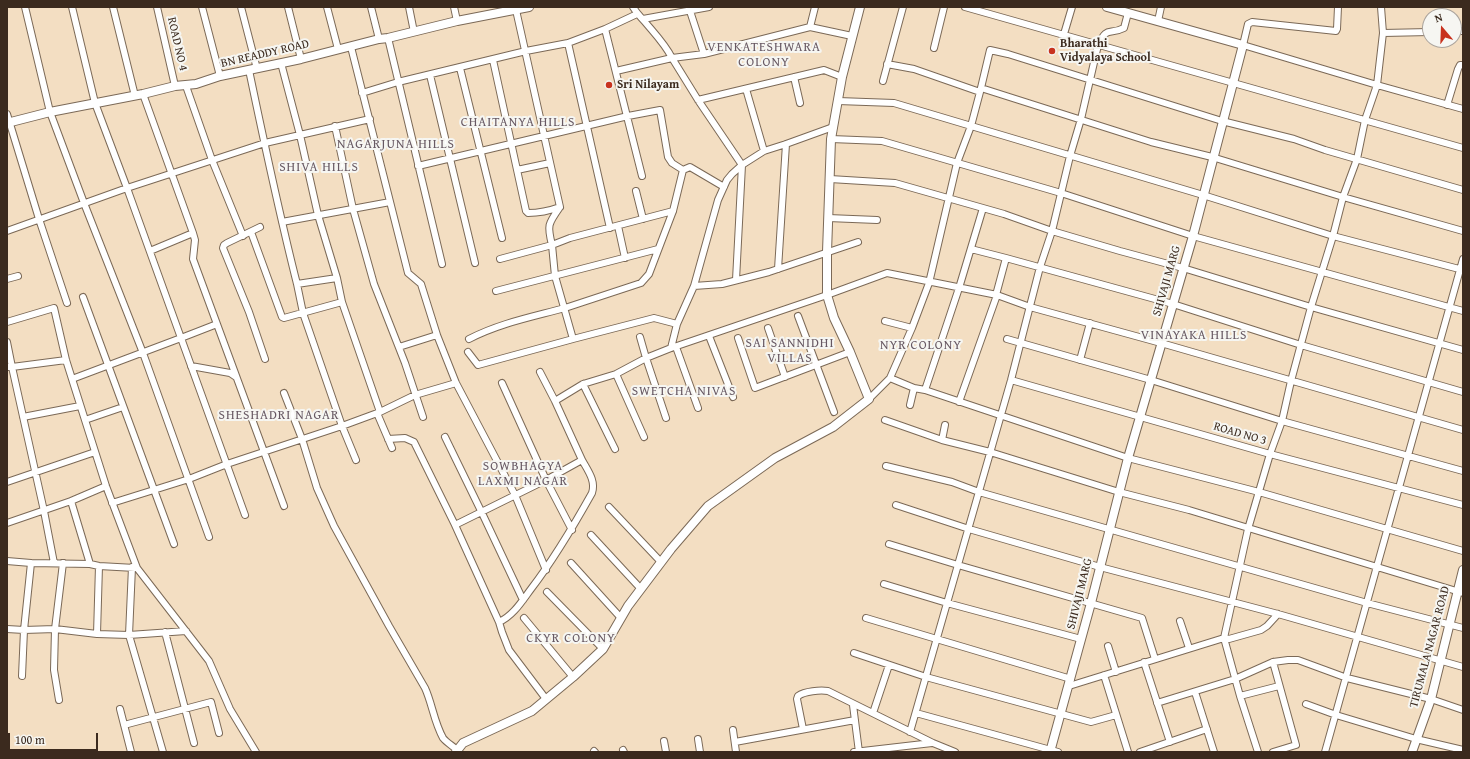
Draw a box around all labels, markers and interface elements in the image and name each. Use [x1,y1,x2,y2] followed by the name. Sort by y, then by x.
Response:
[1422,8,1462,48] north arrow
[1432,9,1444,26] text: N
[164,16,190,72] street label: ROAD NO 4
[220,37,310,71] street label: BN READDY ROAD
[1060,37,1151,65] place label: Bharathi Vidyalaya School
[707,40,821,71] district label: VENKATESHWARA COLONY
[1047,46,1057,56] marker: Bharathi Vidyalaya School
[617,78,679,92] place label: Sri Nilayam
[604,80,614,90] marker: Sri Nilayam
[461,115,575,131] district label: CHAITANYA HILLS
[337,137,455,153] district label: NAGARJUNA HILLS
[279,160,359,176] district label: SHIVA HILLS
[1150,244,1184,318] street label: SHIVAJI MARG
[1141,328,1247,344] district label: VINAYAKA HILLS
[746,336,834,367] district label: SAI SANNIDHI VILLAS
[880,338,962,354] district label: NYR COLONY
[632,384,736,400] district label: SWETCHA NIVAS
[219,408,339,424] district label: SHESHADRI NAGAR
[1212,420,1268,448] street label: ROAD NO 3
[478,459,568,490] district label: SOWBHAGYA LAXMI NAGAR
[1064,557,1096,631] street label: SHIVAJI MARG
[1407,585,1453,709] street label: TIRUMALA NAGAR ROAD
[526,631,616,647] district label: CKYR COLONY
[10,725,100,751] scale bar
[15,731,45,748] text: 100 m

